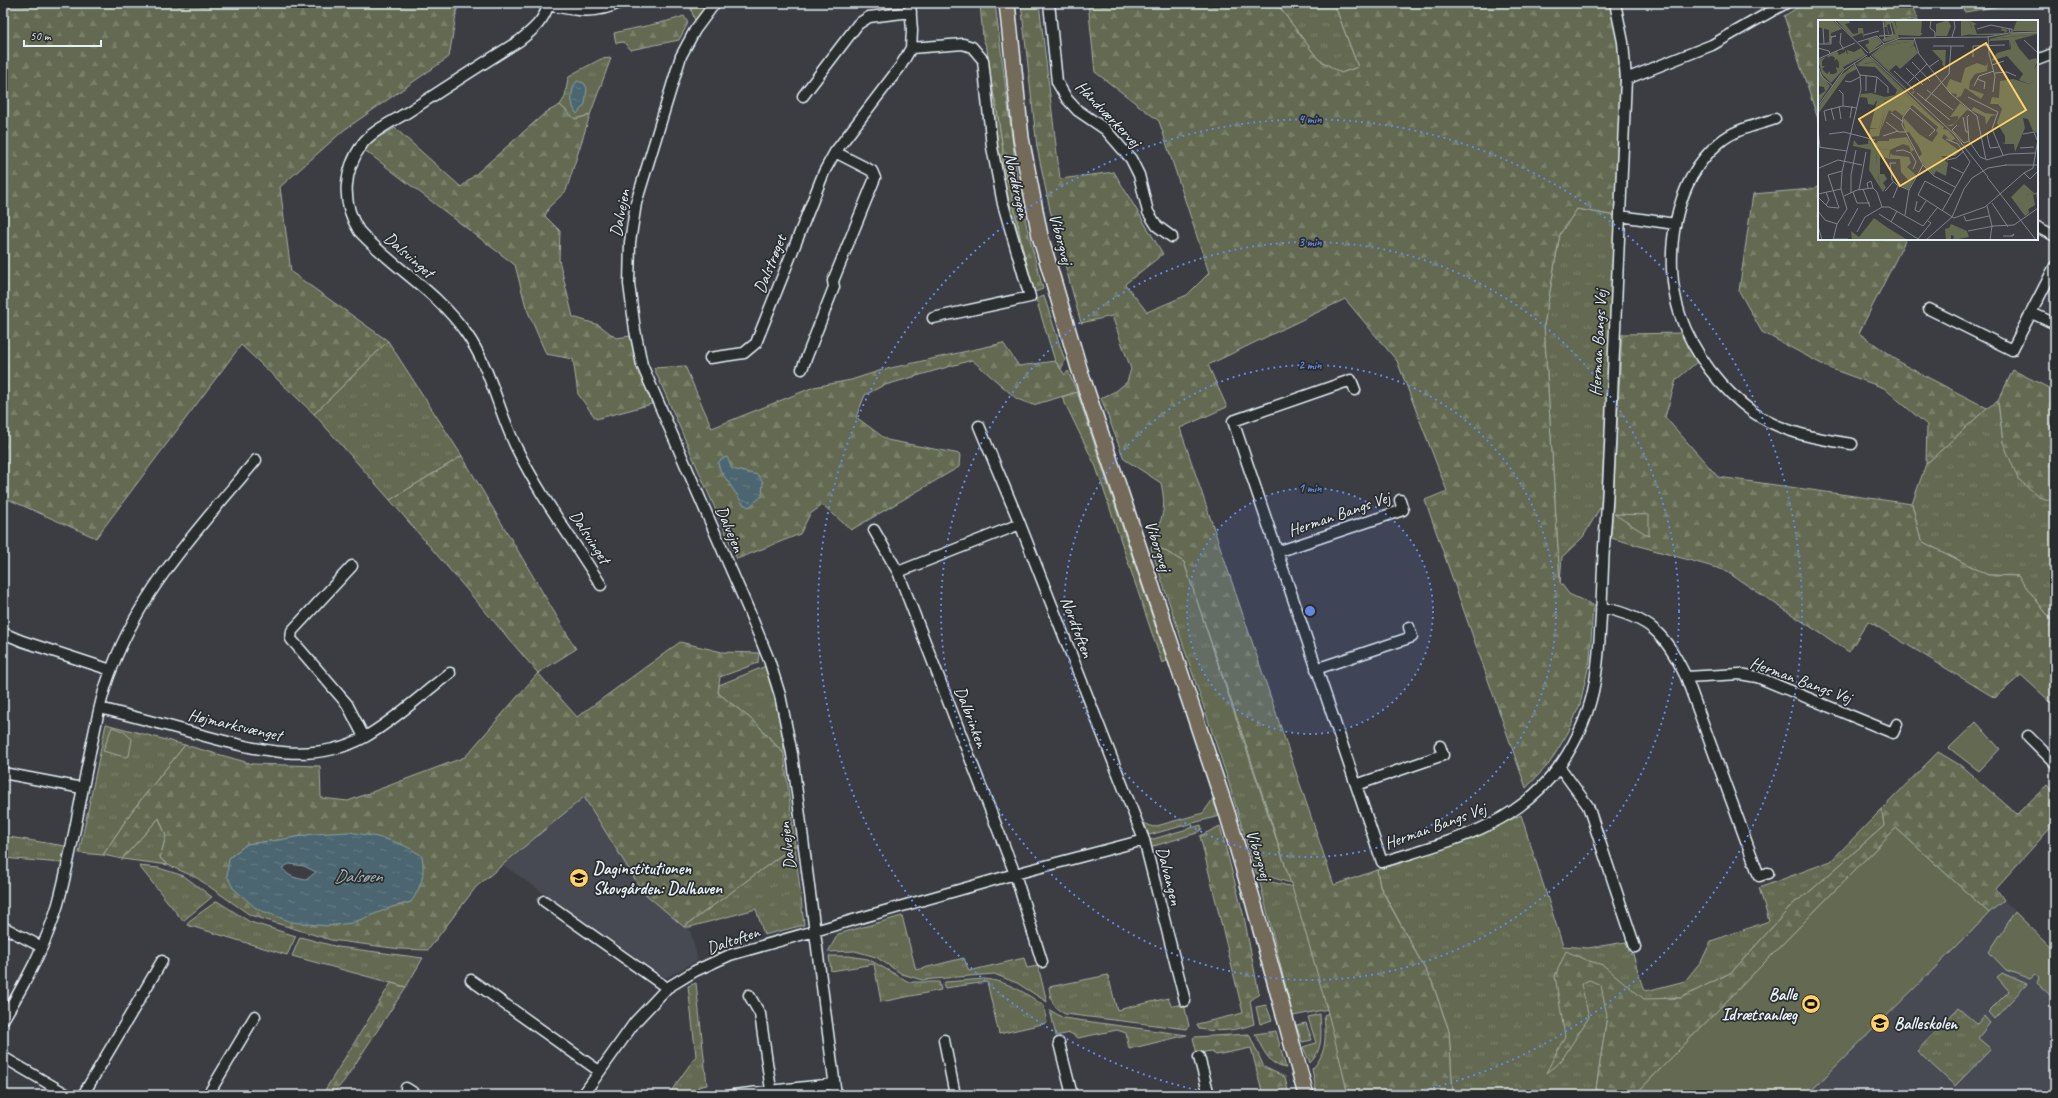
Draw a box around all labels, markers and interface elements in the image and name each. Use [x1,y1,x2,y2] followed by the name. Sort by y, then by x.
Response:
[1818,20,2038,240] inset map
[24,22,101,48] scale bar
[30,28,52,44] text: 50 m
[1071,76,1147,154] street label: Håndværkervej
[1299,111,1322,127] text: 4 min
[1000,151,1034,222] street label: Nordkrogen
[605,186,635,239] street label: Dalvejen
[1044,211,1078,269] street label: Viborgvej
[380,228,440,284] street label: Dalsvinget
[749,230,792,296] street label: Dalstrøget
[1299,234,1322,250] text: 3 min
[1585,287,1611,397] street label: Herman Bangs Vej
[1299,357,1322,373] text: 2 min
[1299,480,1322,496] text: 1 min
[1285,486,1395,541] street label: Herman Bangs Vej
[711,503,750,556] street label: Dalvejen
[565,506,616,570] street label: Dalsvinget
[1140,518,1177,576] street label: Viborgvej
[1056,594,1099,662] street label: Nordtoften
[1303,604,1317,618] centre of rings
[1747,652,1857,709] street label: Herman Bangs Vej
[950,683,993,752] street label: Dalbrinken
[186,704,286,746] street label: Højmarksvænget
[1381,797,1491,854] street label: Herman Bangs Vej
[773,820,800,871] street label: Dalvejen
[1241,827,1277,885] street label: Viborgvej
[1152,845,1186,908] street label: Dalvangen
[593,858,723,899] place label: Daginstitutionen Skovgården: Dalhaven
[334,865,384,887] water label: Dalsøen
[568,867,590,889] school or university icon: Daginstitutionen Skovgården: Dalhaven
[704,921,764,959] street label: Daltoften
[1722,984,1799,1025] place label: Balle Idrætsanlæg
[1800,993,1822,1015] sports icon: Balle Idrætsanlæg
[1869,1012,1891,1034] school or university icon: Balleskolen
[1894,1013,1958,1034] place label: Balleskolen

